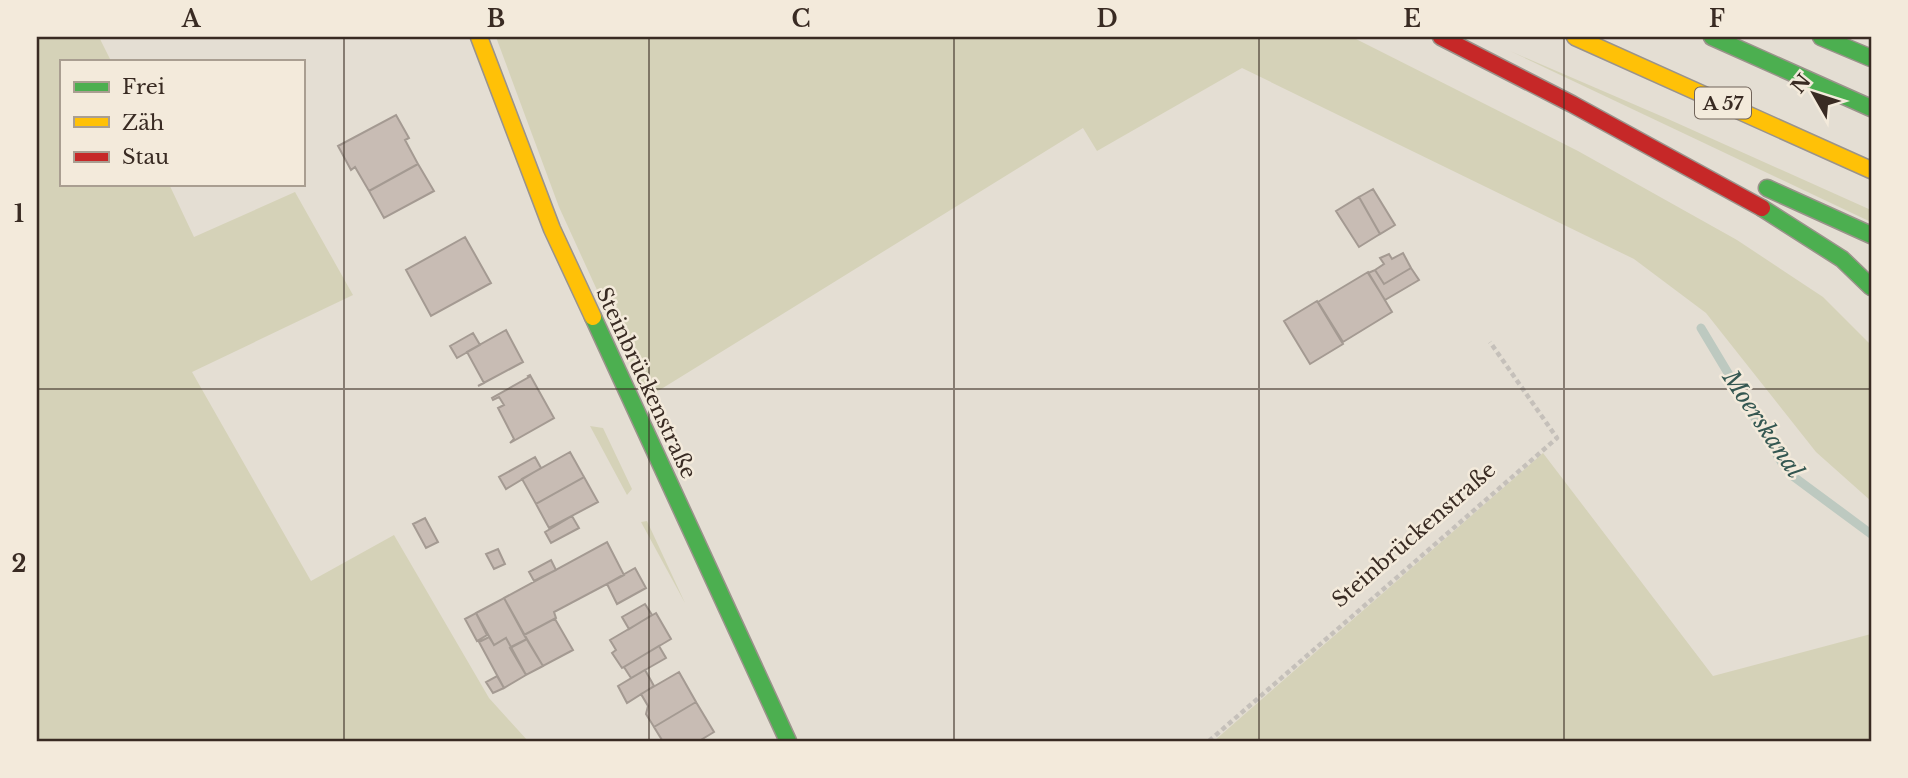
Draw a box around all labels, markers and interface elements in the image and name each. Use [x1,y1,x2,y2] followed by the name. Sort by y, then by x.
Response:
[181,5,202,33] text: A
[487,5,505,33] text: B
[792,5,810,33] text: C
[1096,5,1118,33] text: D
[1403,5,1421,33] text: E
[1709,5,1725,33] text: F
[60,60,304,186] legend
[1778,60,1848,130] north arrow
[1787,69,1816,98] text: N
[122,74,165,100] text: Frei
[1695,88,1751,118] road number: A 57
[122,110,164,136] text: Zäh
[122,144,169,170] text: Stau
[14,200,24,228] text: 1
[590,283,702,483] street label: Steinbrückenstraße
[1716,364,1810,484] water label: Moerskanal
[1327,457,1501,613] street label: Steinbrückenstraße
[12,550,26,578] text: 2

